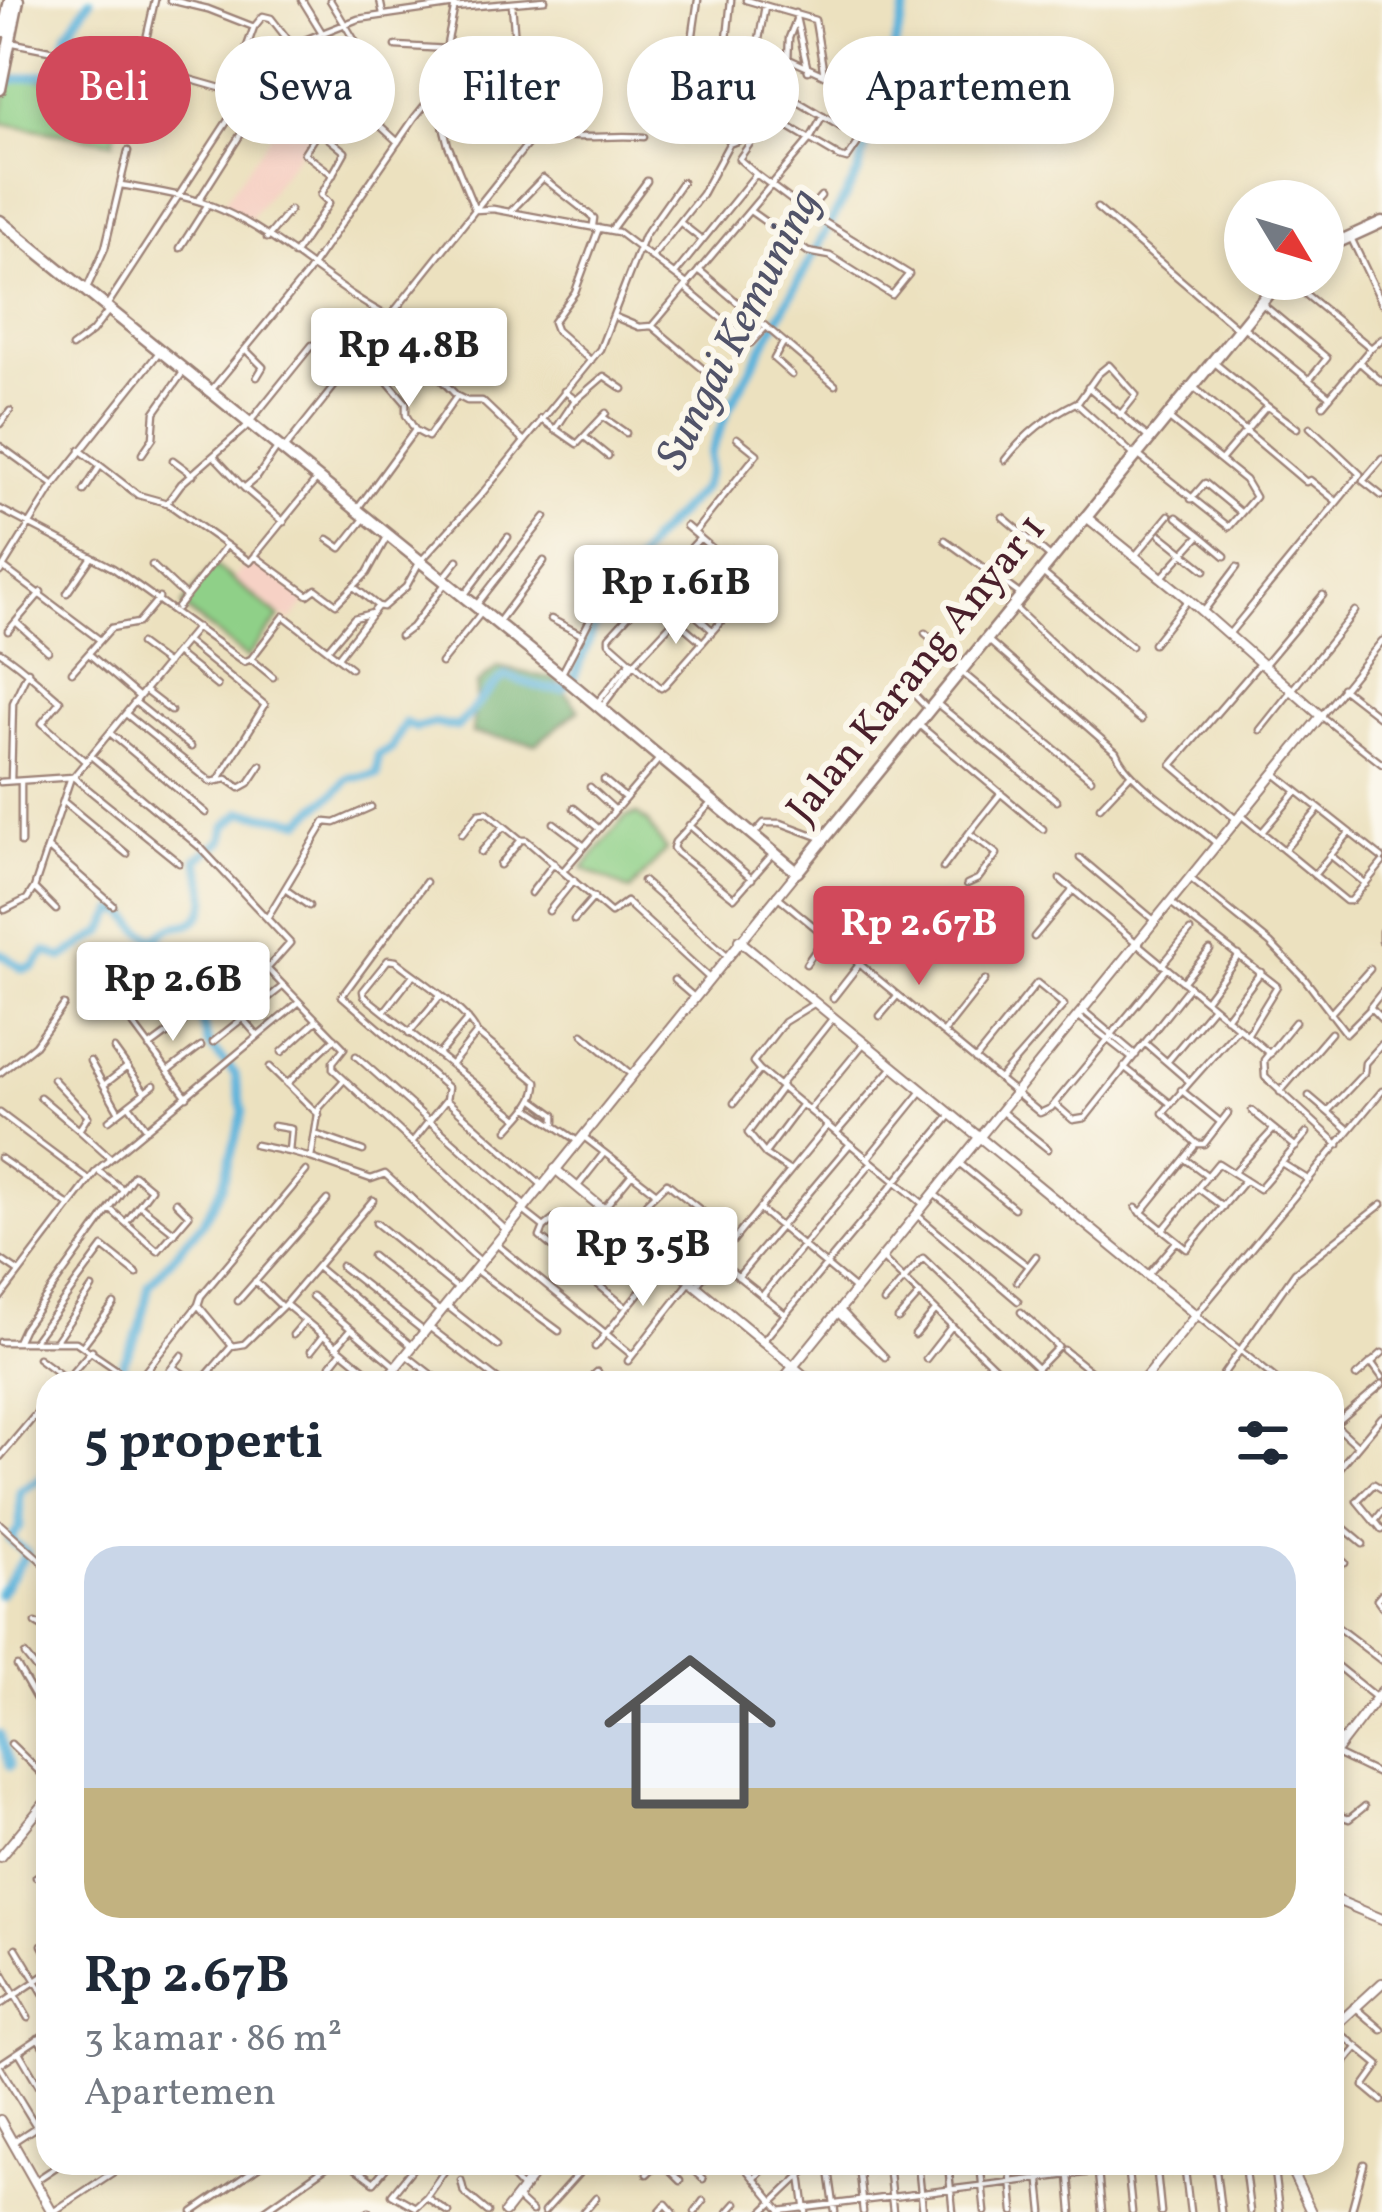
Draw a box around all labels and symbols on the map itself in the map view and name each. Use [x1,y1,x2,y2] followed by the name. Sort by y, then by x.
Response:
[642,179,838,481] water label: Sungai Kemuning
[1224,180,1344,300] north arrow
[298,308,520,410] pin: Rp 4.8B
[774,502,1062,838] street label: Jalan Karang Anyar 1
[552,545,800,647] pin: Rp 1.61B
[795,886,1043,988] pin: Rp 2.67B
[62,942,284,1044] pin: Rp 2.6B
[532,1207,754,1309] pin: Rp 3.5B

